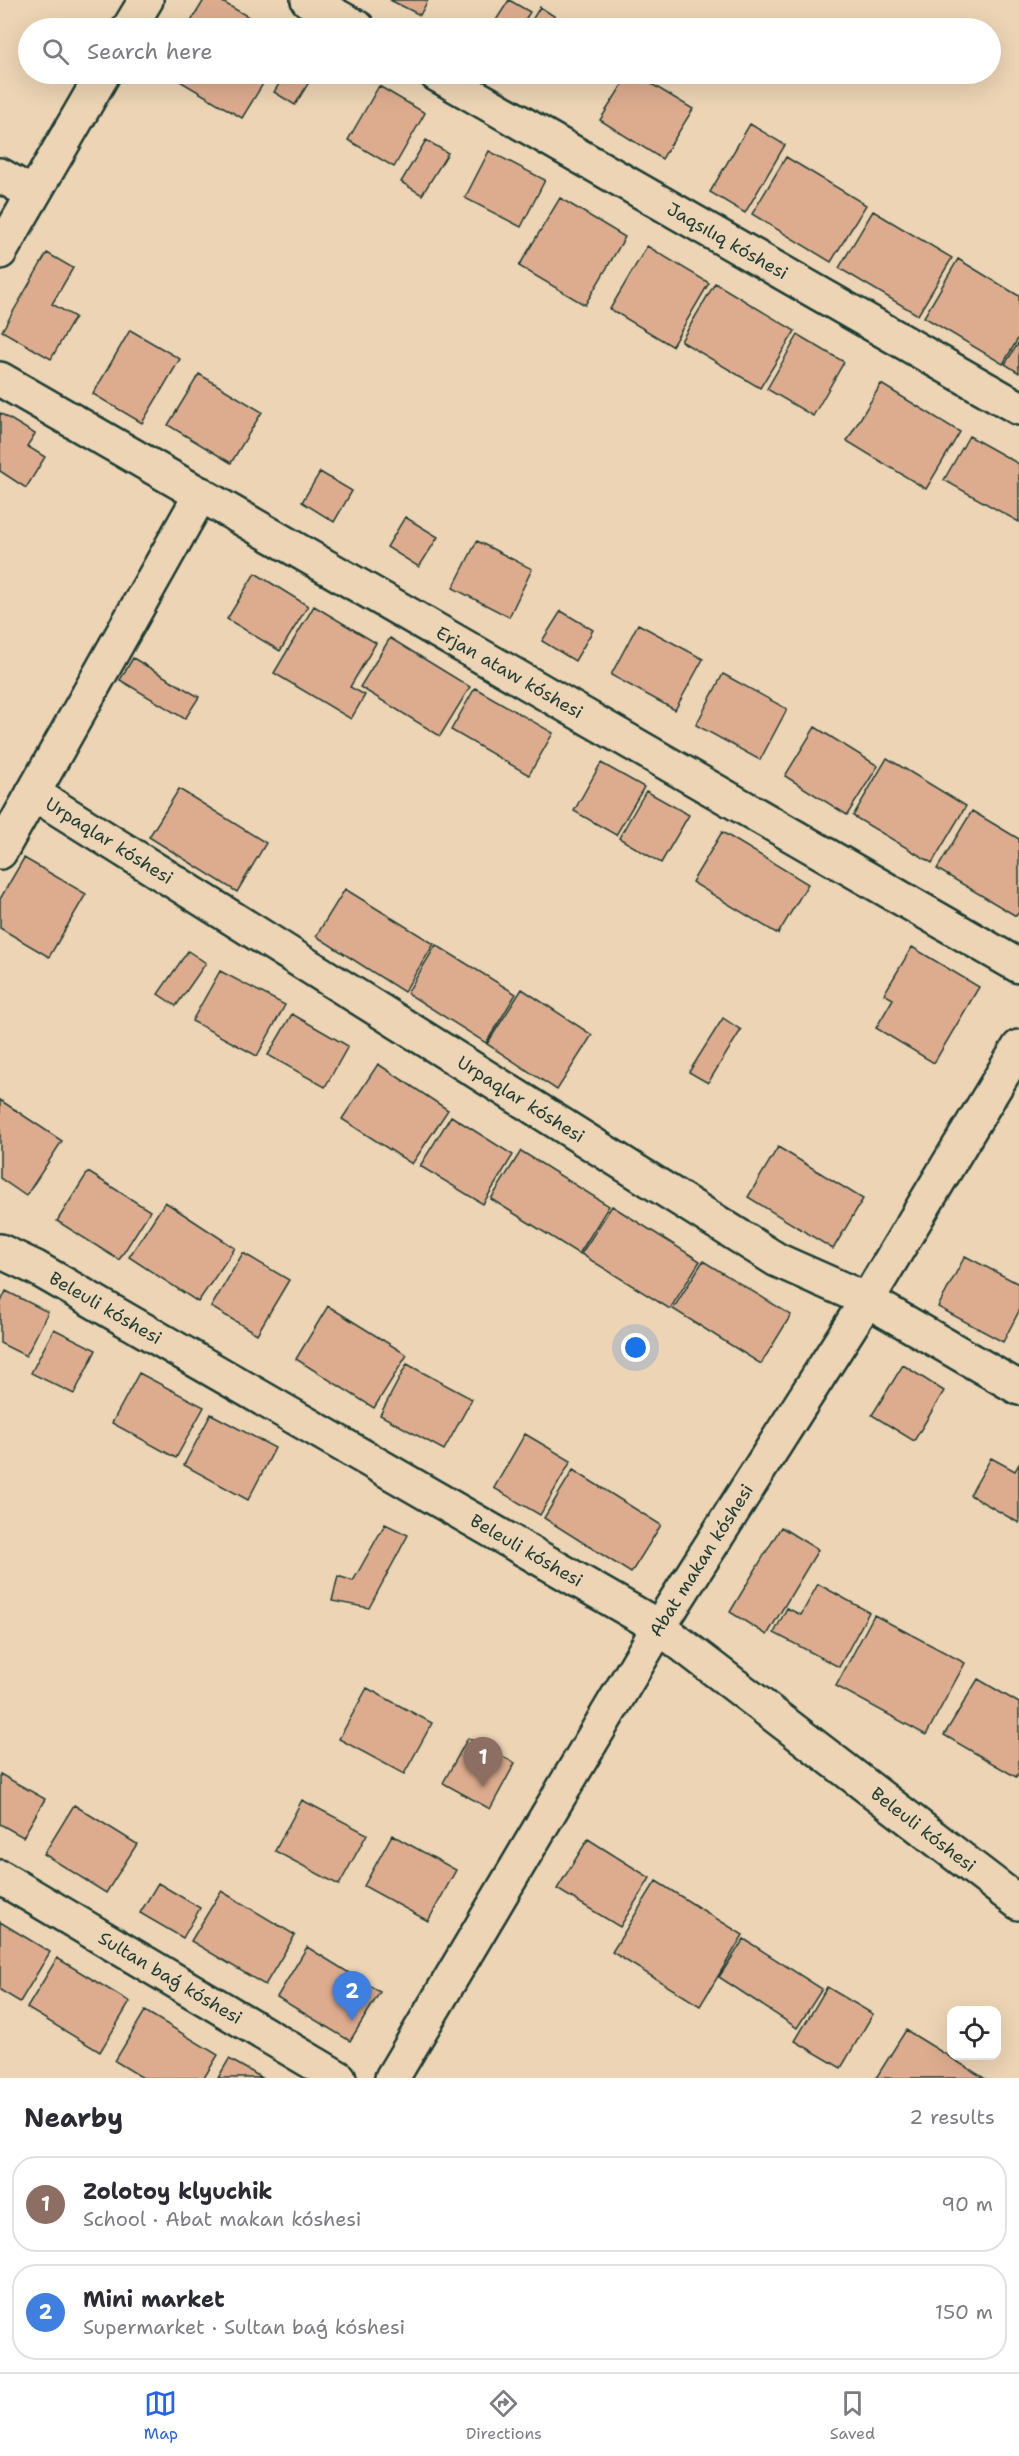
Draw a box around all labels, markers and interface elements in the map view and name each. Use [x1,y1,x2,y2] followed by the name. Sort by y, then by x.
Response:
[18,18,1001,84] search box
[39,35,72,68] icon: search
[87,37,213,66] text: Search here
[663,197,792,285] street label: Jaqsılıq kóshesi
[432,621,587,724] street label: Erjan ataw kóshesi
[41,792,178,890] street label: Urpaqlar kóshesi
[453,1050,589,1148] street label: Urpaqlar kóshesi
[45,1266,166,1350] street label: Beleuli kóshesi
[621,1333,650,1362] your location
[644,1479,759,1641] street label: Abat makan kóshesi
[466,1509,587,1593] street label: Beleuli kóshesi
[464,1738,502,1787] pin: 1
[866,1782,981,1878] street label: Beleuli kóshesi
[94,1926,247,2030] street label: Sultan baǵ kóshesi
[332,1972,372,2021] pin: 2
[947,2006,1001,2060] map controls
[947,2006,1001,2060] button: locate
[24,2100,123,2135] text: Nearby
[909,2104,995,2130] text: 2 results
[83,2177,273,2206] text: Zolotoy klyuchik
[41,2191,50,2217] text: 1
[941,2191,993,2217] text: 90 m
[83,2206,361,2232] text: School · Abat makan kóshesi
[83,2285,225,2314] text: Mini market
[39,2299,53,2325] text: 2
[935,2299,993,2325] text: 150 m
[83,2314,405,2340] text: Supermarket · Sultan baǵ kóshesi
[144,2387,178,2444] tab: Map
[466,2387,542,2444] tab: Directions
[830,2387,875,2444] tab: Saved

